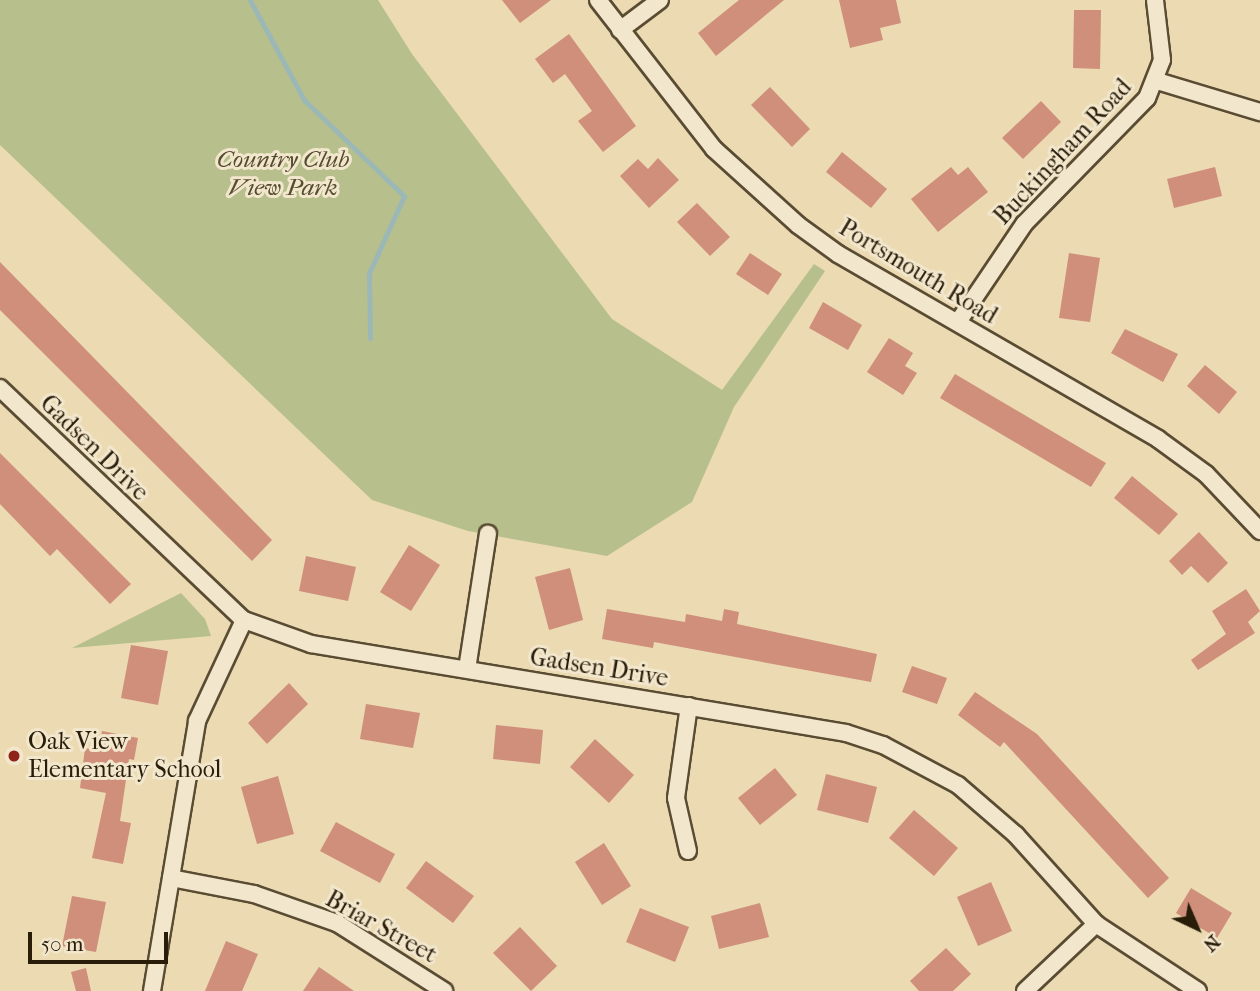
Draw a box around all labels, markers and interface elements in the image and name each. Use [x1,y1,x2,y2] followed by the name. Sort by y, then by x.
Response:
[988,73,1138,231] street label: Buckingham Road
[217,146,349,202] park label: Country Club View Park
[834,213,1002,331] street label: Portsmouth Road
[34,389,154,507] street label: Gadsen Drive
[528,643,670,693] street label: Gadsen Drive
[28,728,221,784] place label: Oak View Elementary School
[6,748,22,764] marker: Oak View Elementary School
[320,885,442,969] street label: Briar Street
[1162,893,1232,963] north arrow
[32,918,172,962] scale bar
[1199,930,1224,956] text: N
[41,932,84,956] text: 50 m

